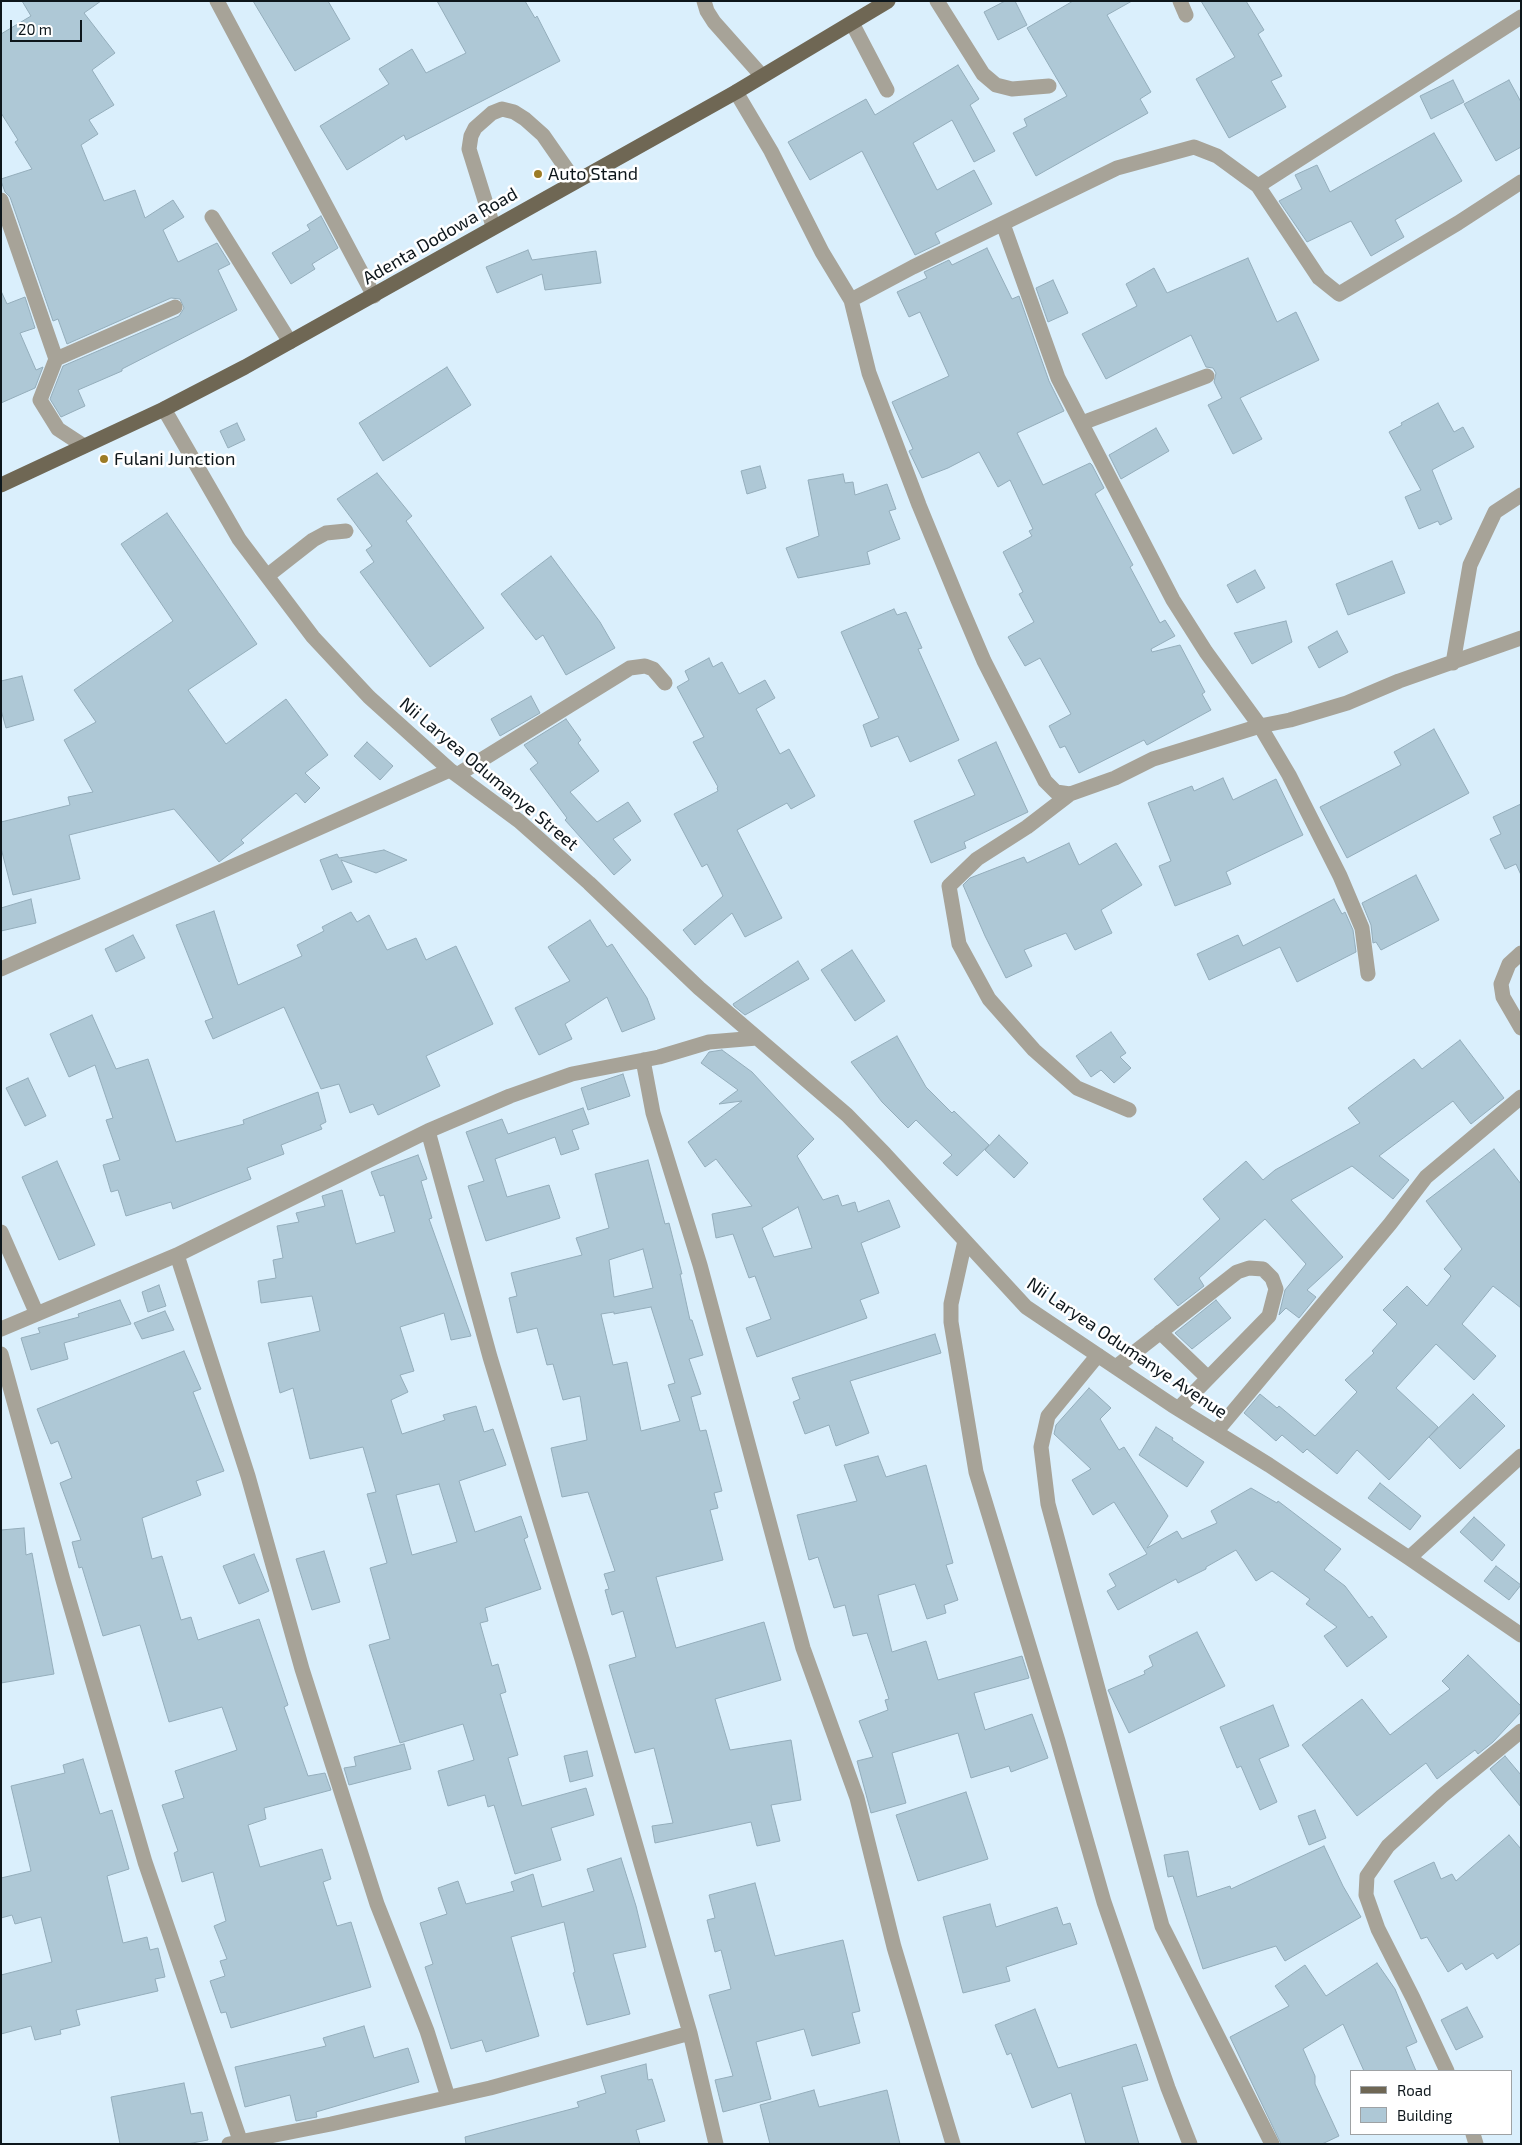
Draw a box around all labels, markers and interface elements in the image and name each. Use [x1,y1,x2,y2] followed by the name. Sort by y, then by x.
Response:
[12,10,85,42] scale bar
[18,20,52,38] text: 20 m
[548,163,638,185] place label: Auto Stand
[532,168,544,180] marker: Auto Stand
[359,183,521,289] street label: Adenta Dodowa Road
[114,448,235,470] place label: Fulani Junction
[98,453,110,465] marker: Fulani Junction
[395,693,583,855] street label: Nii Laryea Odumanye Street
[1023,1273,1231,1423] street label: Nii Laryea Odumanye Avenue
[1350,2070,1512,2135] legend
[1397,2081,1432,2099] text: Road
[1397,2106,1452,2124] text: Building

